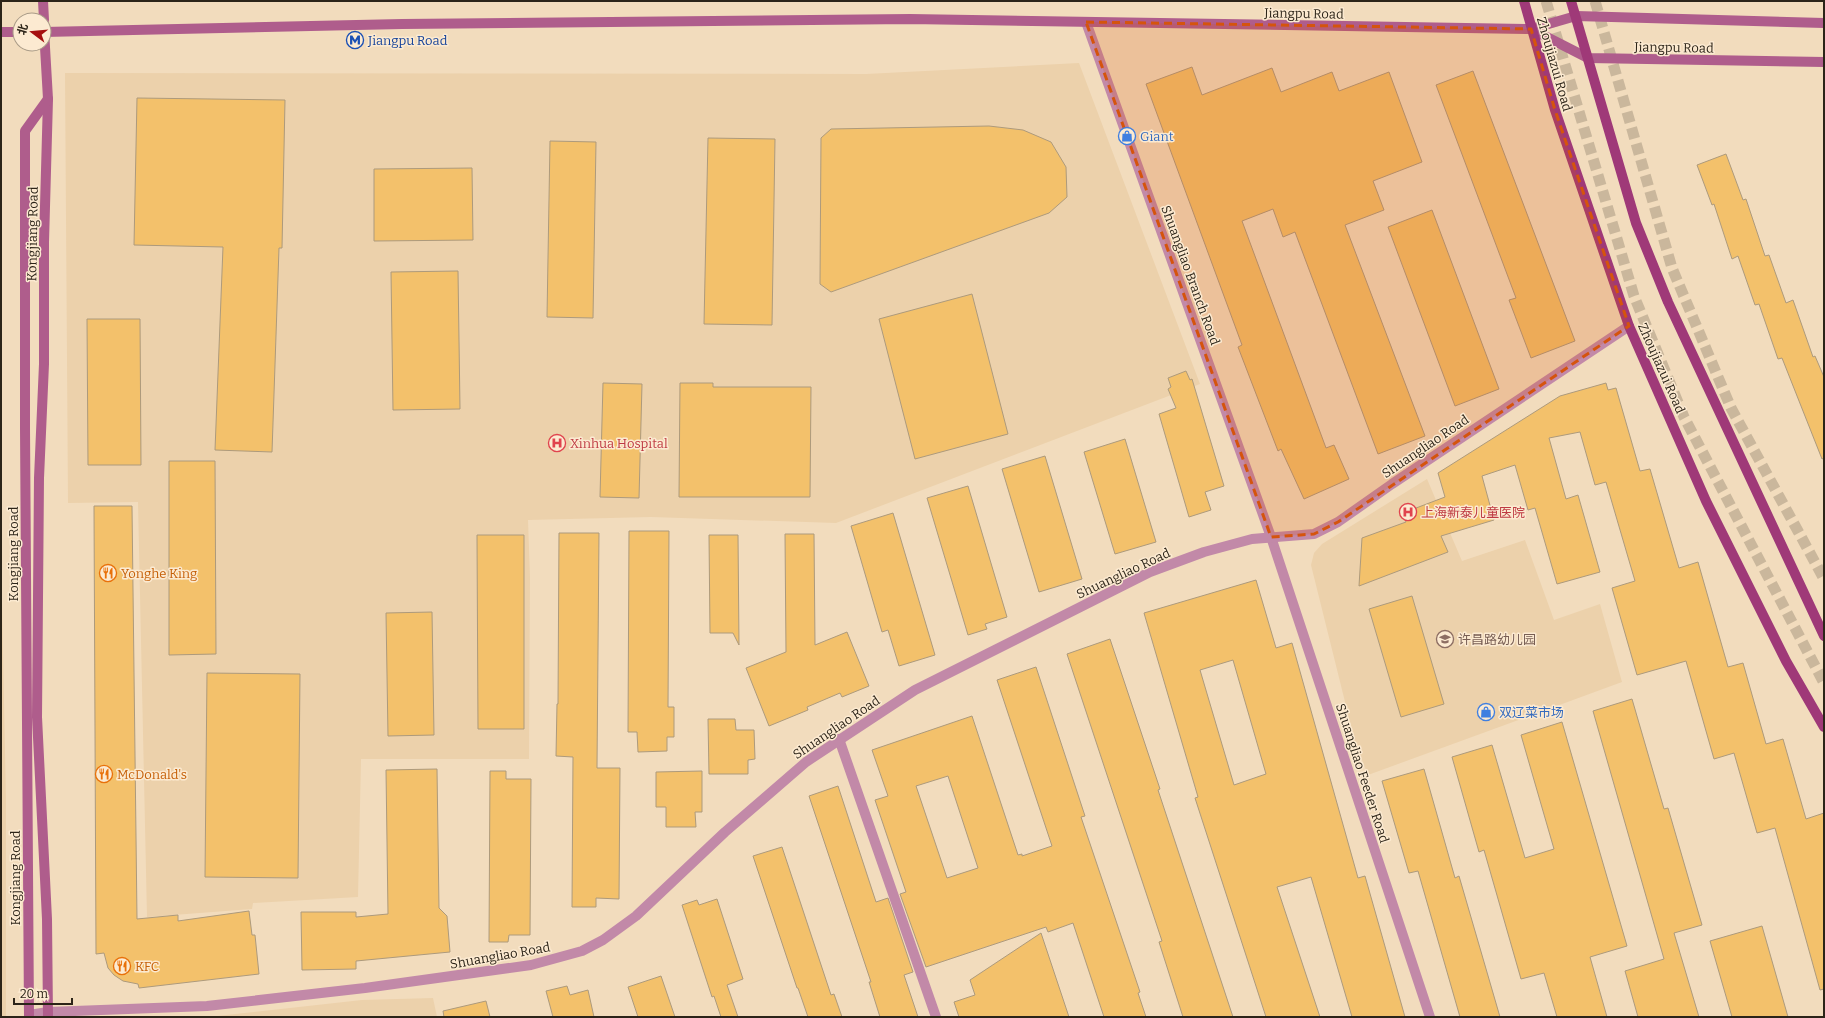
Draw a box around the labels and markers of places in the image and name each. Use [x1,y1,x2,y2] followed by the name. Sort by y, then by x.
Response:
[345,30,365,50] metro station icon: Jiangpu Road
[367,33,448,48] place label: Jiangpu Road
[1117,126,1137,146] shop icon: Giant
[1140,129,1174,144] place label: Giant
[547,433,567,453] hospital icon: Xinhua Hospital
[570,436,668,451] place label: Xinhua Hospital
[1398,502,1418,522] hospital icon: 上海新泰儿童医院
[1421,505,1525,520] place label: 上海新泰儿童医院
[98,563,118,583] restaurant icon: Yonghe King
[121,566,197,581] place label: Yonghe King
[1435,629,1455,649] school or university icon: 许昌路幼儿园
[1458,632,1536,647] place label: 许昌路幼儿园
[1476,702,1496,722] shop icon: 双辽菜市场
[1499,705,1564,720] place label: 双辽菜市场
[94,764,114,784] restaurant icon: McDonald's
[117,767,187,782] place label: McDonald's
[112,956,132,976] restaurant icon: KFC
[135,959,159,974] place label: KFC

